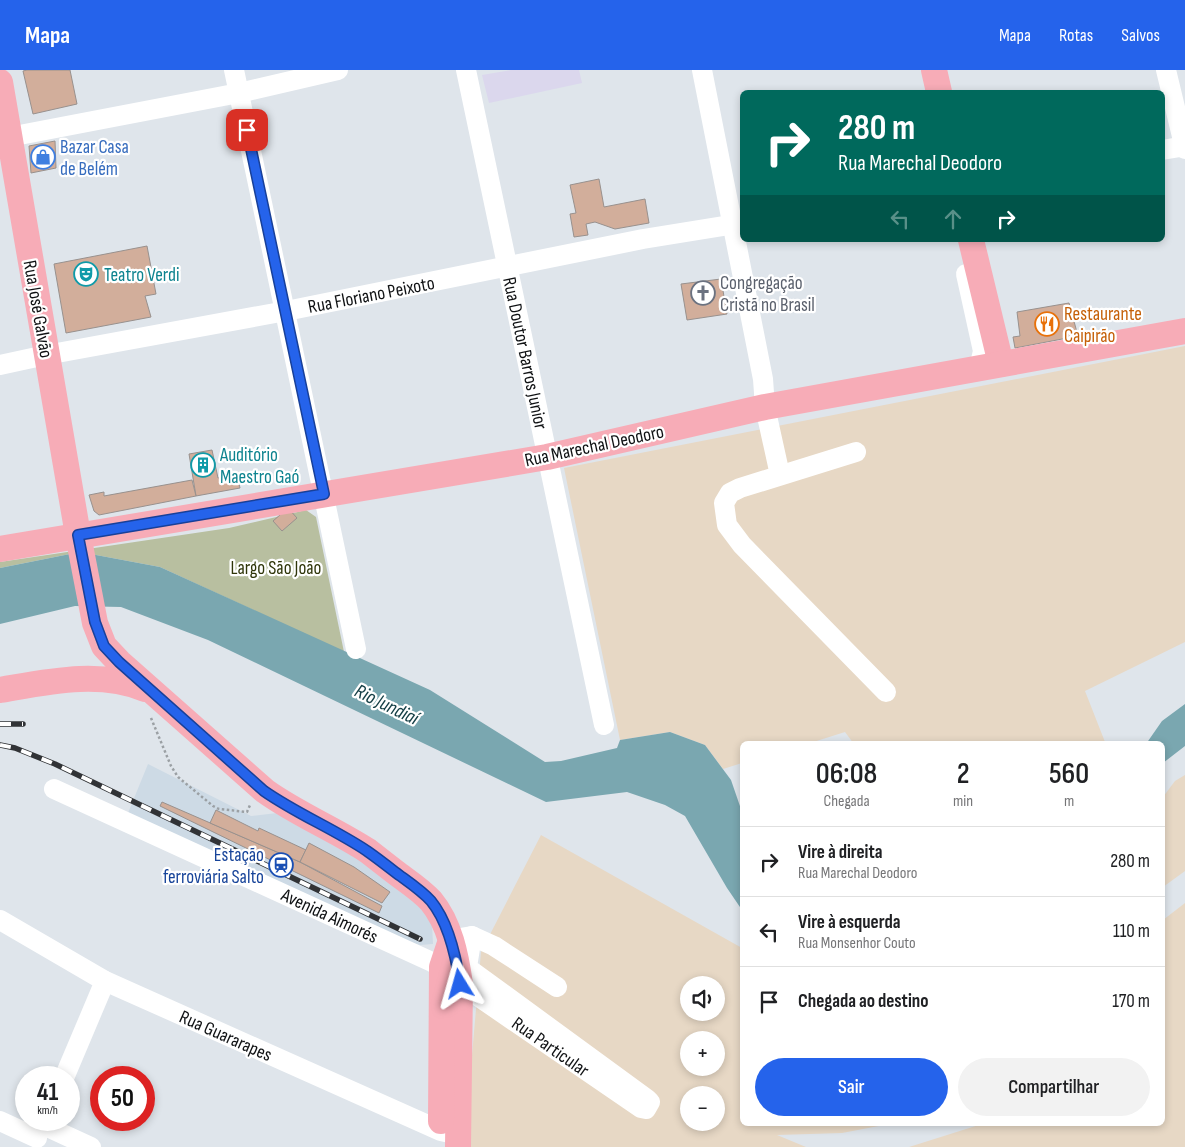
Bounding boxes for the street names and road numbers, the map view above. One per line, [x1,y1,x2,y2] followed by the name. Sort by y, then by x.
[18,259,57,360] street label: Rua José Galvão
[306,272,437,319] street label: Rua Floriano Peixoto
[497,275,552,432] street label: Rua Doutor Barros Junior
[523,420,666,472] street label: Rua Marechal Deodoro
[276,884,382,949] street label: Avenida Aimorés
[175,1006,275,1067] street label: Rua Guararapes
[507,1012,594,1082] street label: Rua Particular

